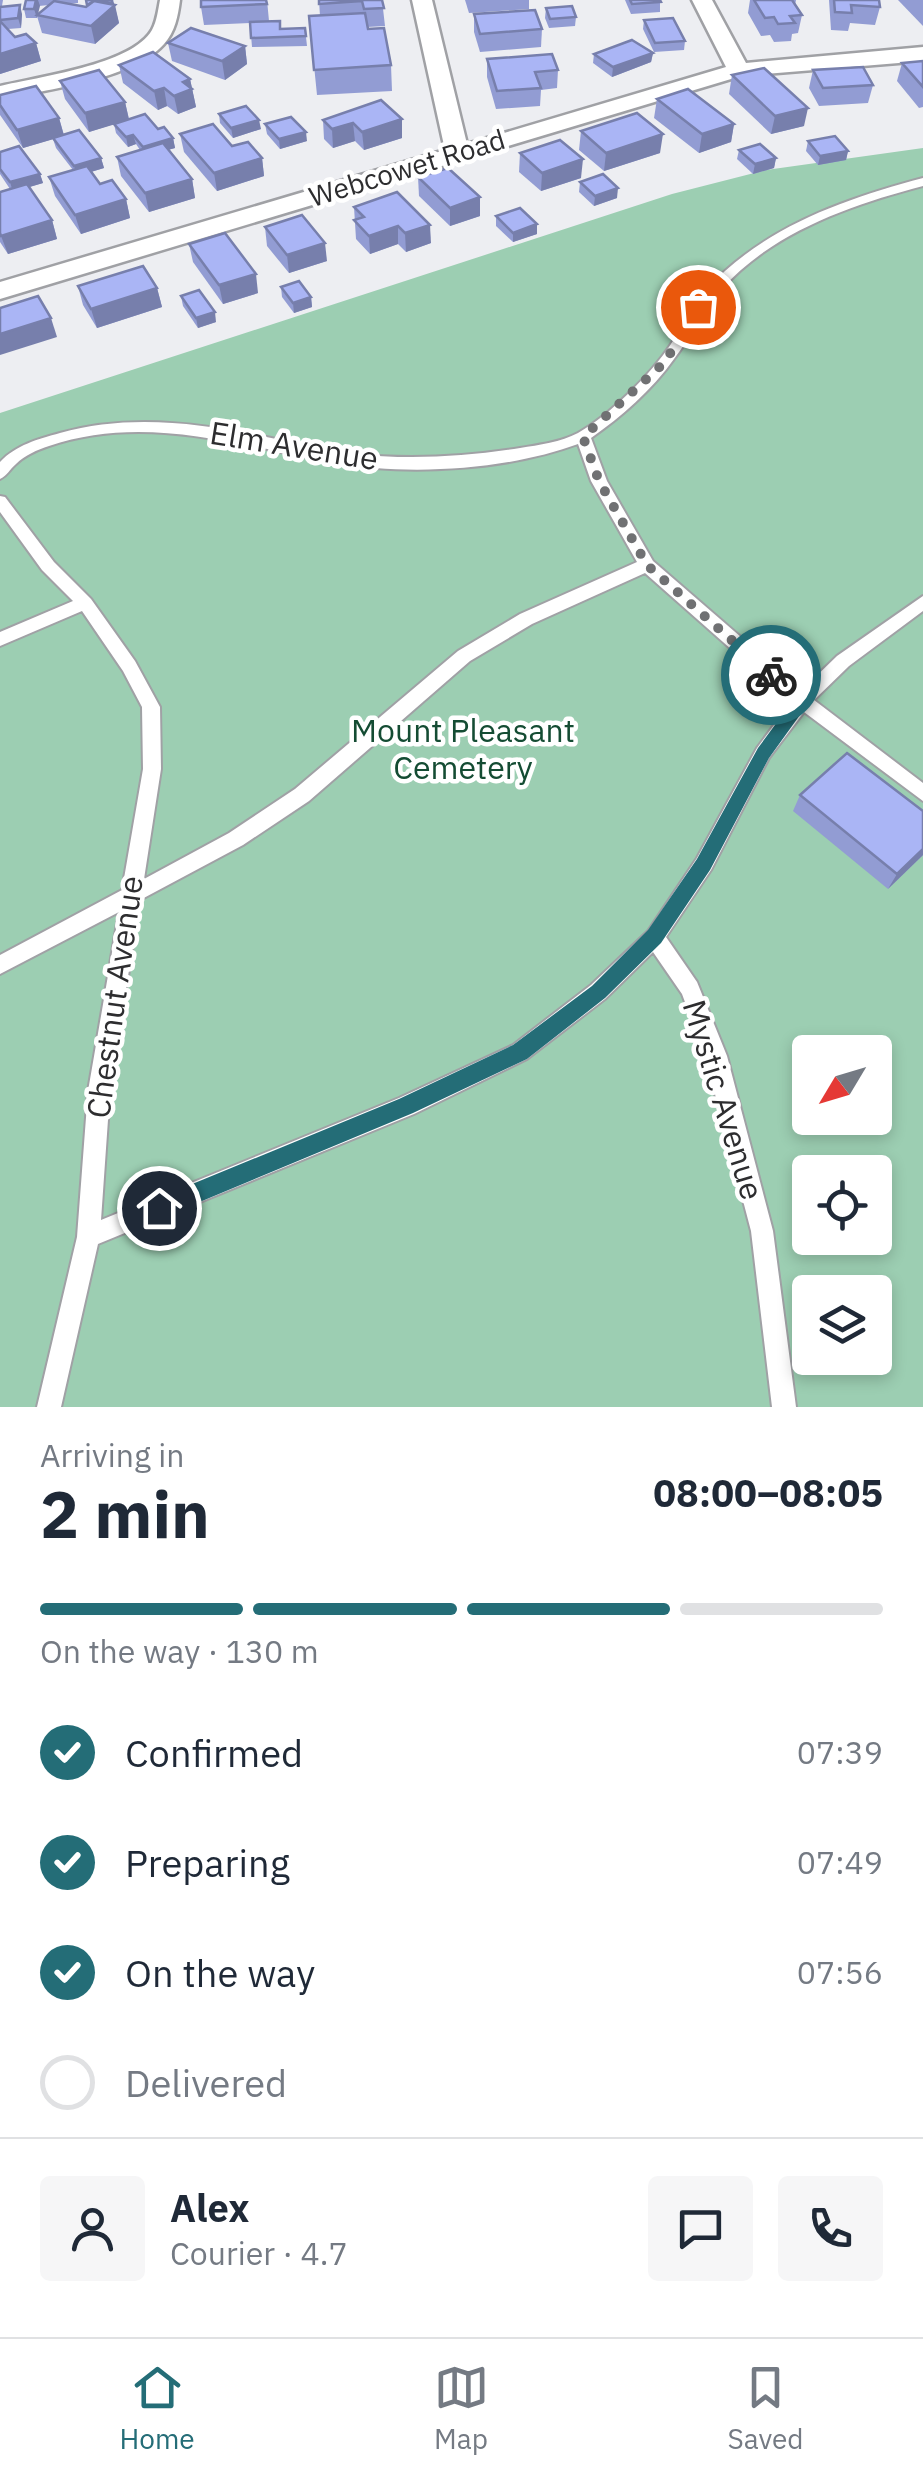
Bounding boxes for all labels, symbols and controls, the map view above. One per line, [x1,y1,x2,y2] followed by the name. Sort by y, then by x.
[304,120,509,215] street label: Webcowet Road
[656,265,741,350] pin
[671,280,726,335] icon: bag
[207,411,381,479] street label: Elm Avenue
[721,625,821,725] courier
[744,648,799,703] icon: bike
[351,709,575,788] park label: Mount Pleasant Cemetery
[76,873,152,1121] street label: Chestnut Avenue
[674,995,774,1205] street label: Mystic Avenue
[792,1035,892,1135] north arrow
[792,1035,892,1375] map controls
[792,1155,892,1255] button: locate
[117,1166,202,1251] pin
[132,1181,187,1236] icon: home
[792,1275,892,1375] button: layers
[40,1434,185,1476] text: Arriving in
[653,1468,883,1517] text: 08:00–08:05
[40,1471,210,1556] text: 2 min
[40,1630,319,1672] text: On the way · 130 m
[40,1725,95,1780] icon: check
[125,1728,303,1777] text: Confirmed
[797,1731,883,1773] text: 07:39
[40,1835,95,1890] icon: check
[125,1838,290,1887] text: Preparing
[797,1841,883,1883] text: 07:49
[40,1945,95,2000] icon: check
[125,1948,315,1997] text: On the way
[797,1951,883,1993] text: 07:56
[125,2058,287,2107] text: Delivered
[40,2176,145,2281] button: person
[648,2176,753,2281] button: chat
[778,2176,883,2281] button: phone
[170,2183,250,2232] text: Alex
[170,2232,348,2274] text: Courier · 4.7
[119,2360,195,2457] tab: Home
[434,2360,489,2457] tab: Map
[727,2360,804,2457] tab: Saved

